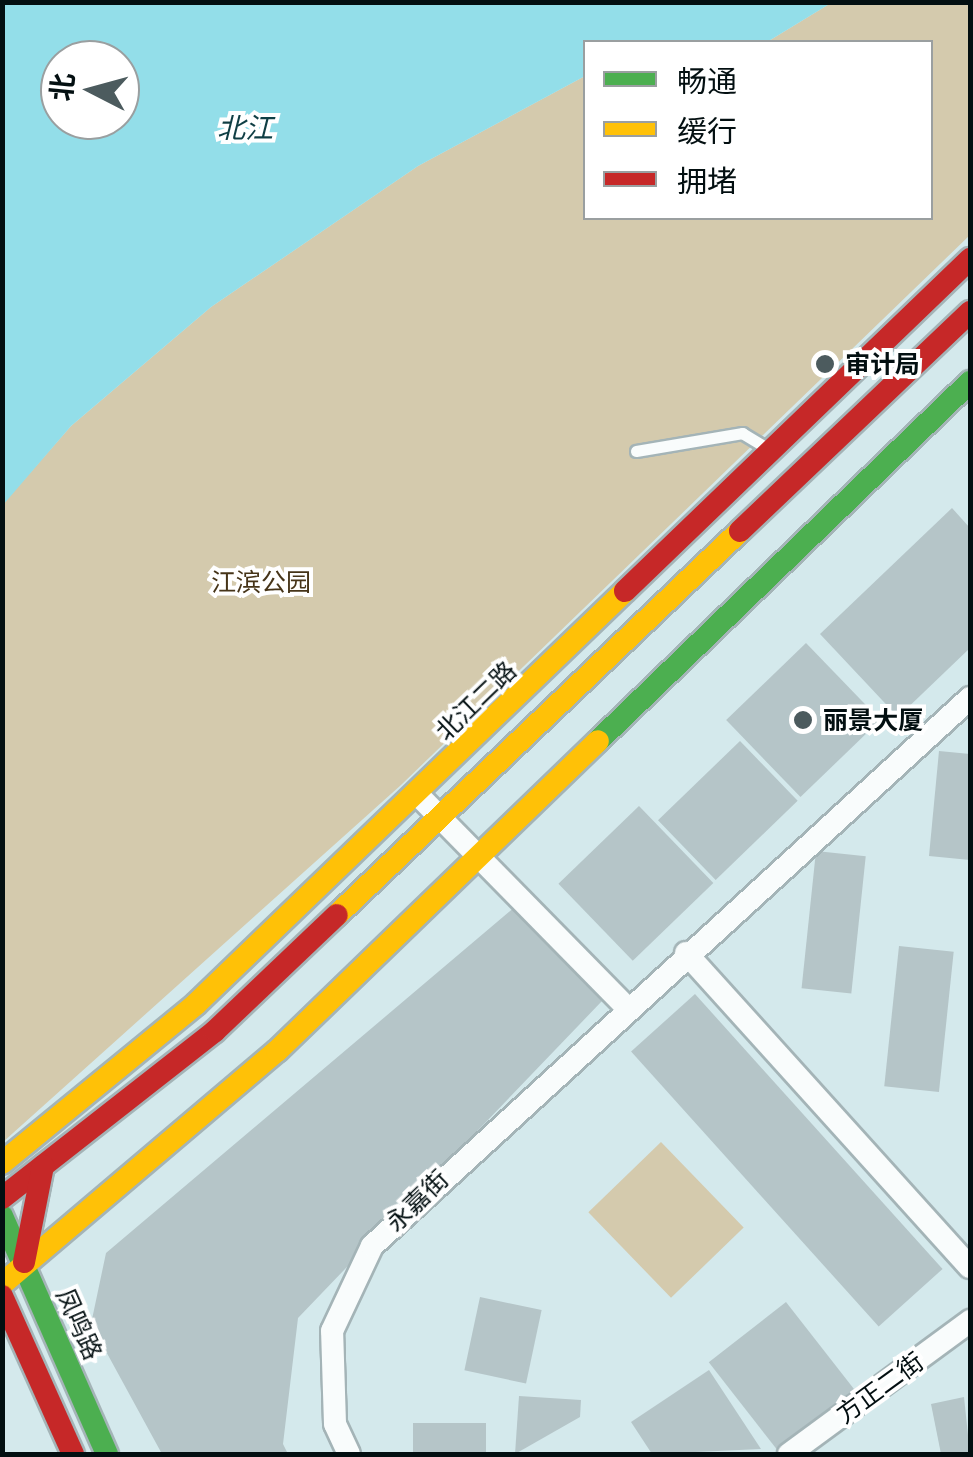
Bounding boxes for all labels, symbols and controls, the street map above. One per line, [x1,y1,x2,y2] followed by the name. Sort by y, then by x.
[40,40,140,140] north arrow
[583,40,933,220] legend
[677,63,737,99] text: 畅通
[44,71,80,103] text: 北
[217,111,273,145] water label: 北江
[677,113,737,149] text: 缓行
[677,163,737,199] text: 拥堵
[845,349,920,379] place label: 审计局
[814,353,836,375] marker: 审计局
[211,567,311,597] park label: 江滨公园
[430,655,522,747] street label: 北江二路
[823,705,923,735] place label: 丽景大厦
[792,709,814,731] marker: 丽景大厦
[380,1164,454,1238] street label: 永嘉街
[50,1284,108,1364] street label: 凤鸣路
[831,1346,929,1430] street label: 方正二街

